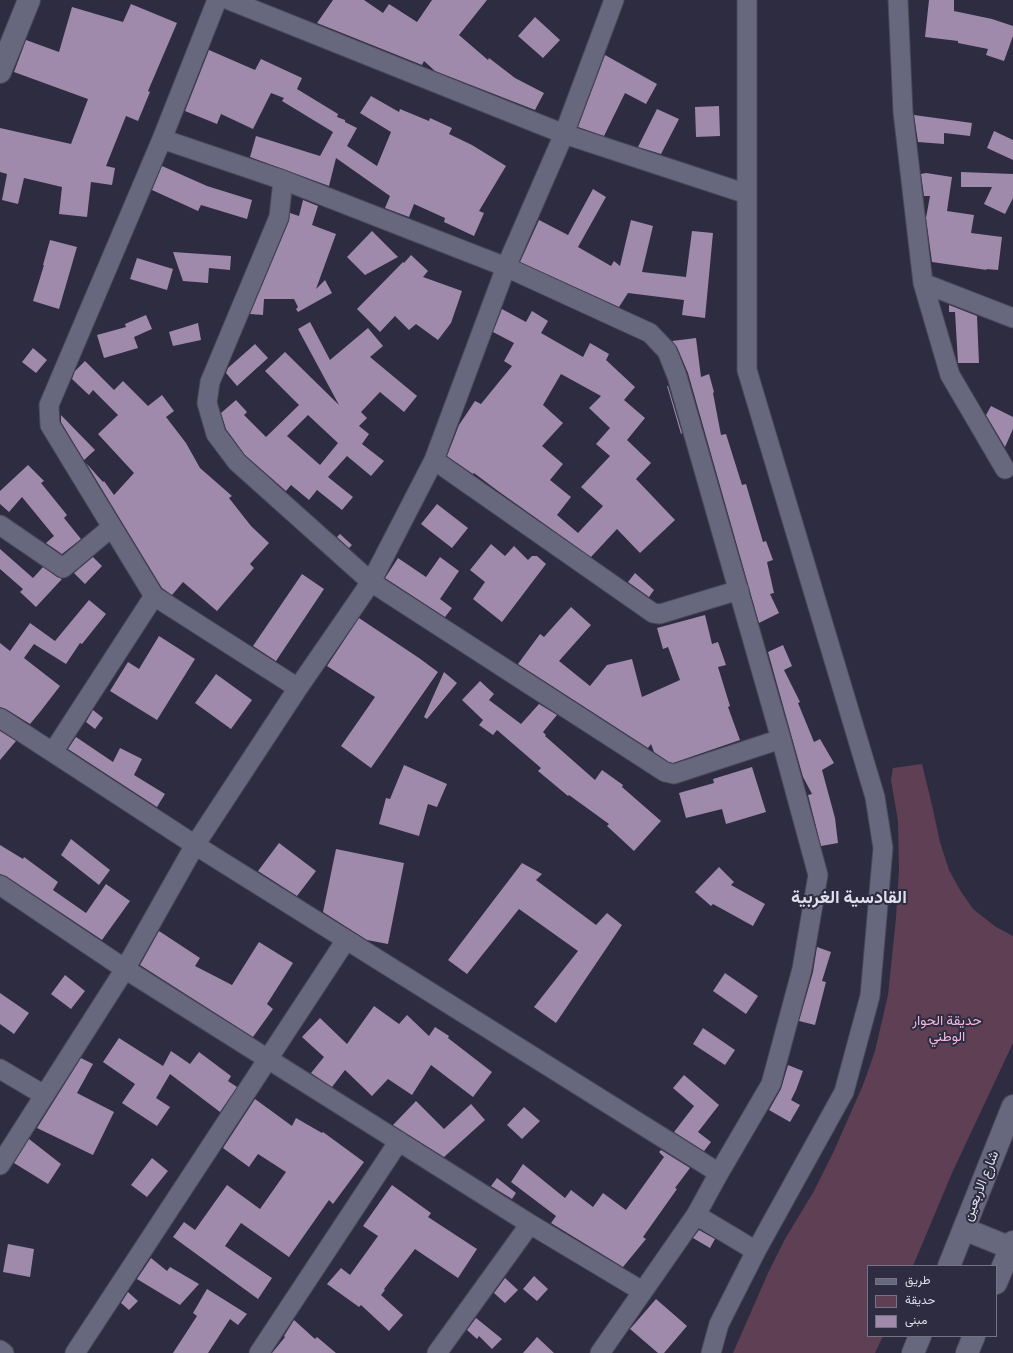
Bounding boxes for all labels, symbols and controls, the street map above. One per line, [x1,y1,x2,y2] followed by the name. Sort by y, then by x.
[791,887,907,909] district label: القادسية الغربية
[912,1013,982,1046] park label: حديقة الحوار الوطني
[959,1148,1003,1224] street label: شارع الاربعين
[867,1265,997,1337] legend
[905,1272,930,1287] text: طريق
[905,1292,935,1307] text: حديقة
[905,1312,927,1327] text: مبنى

